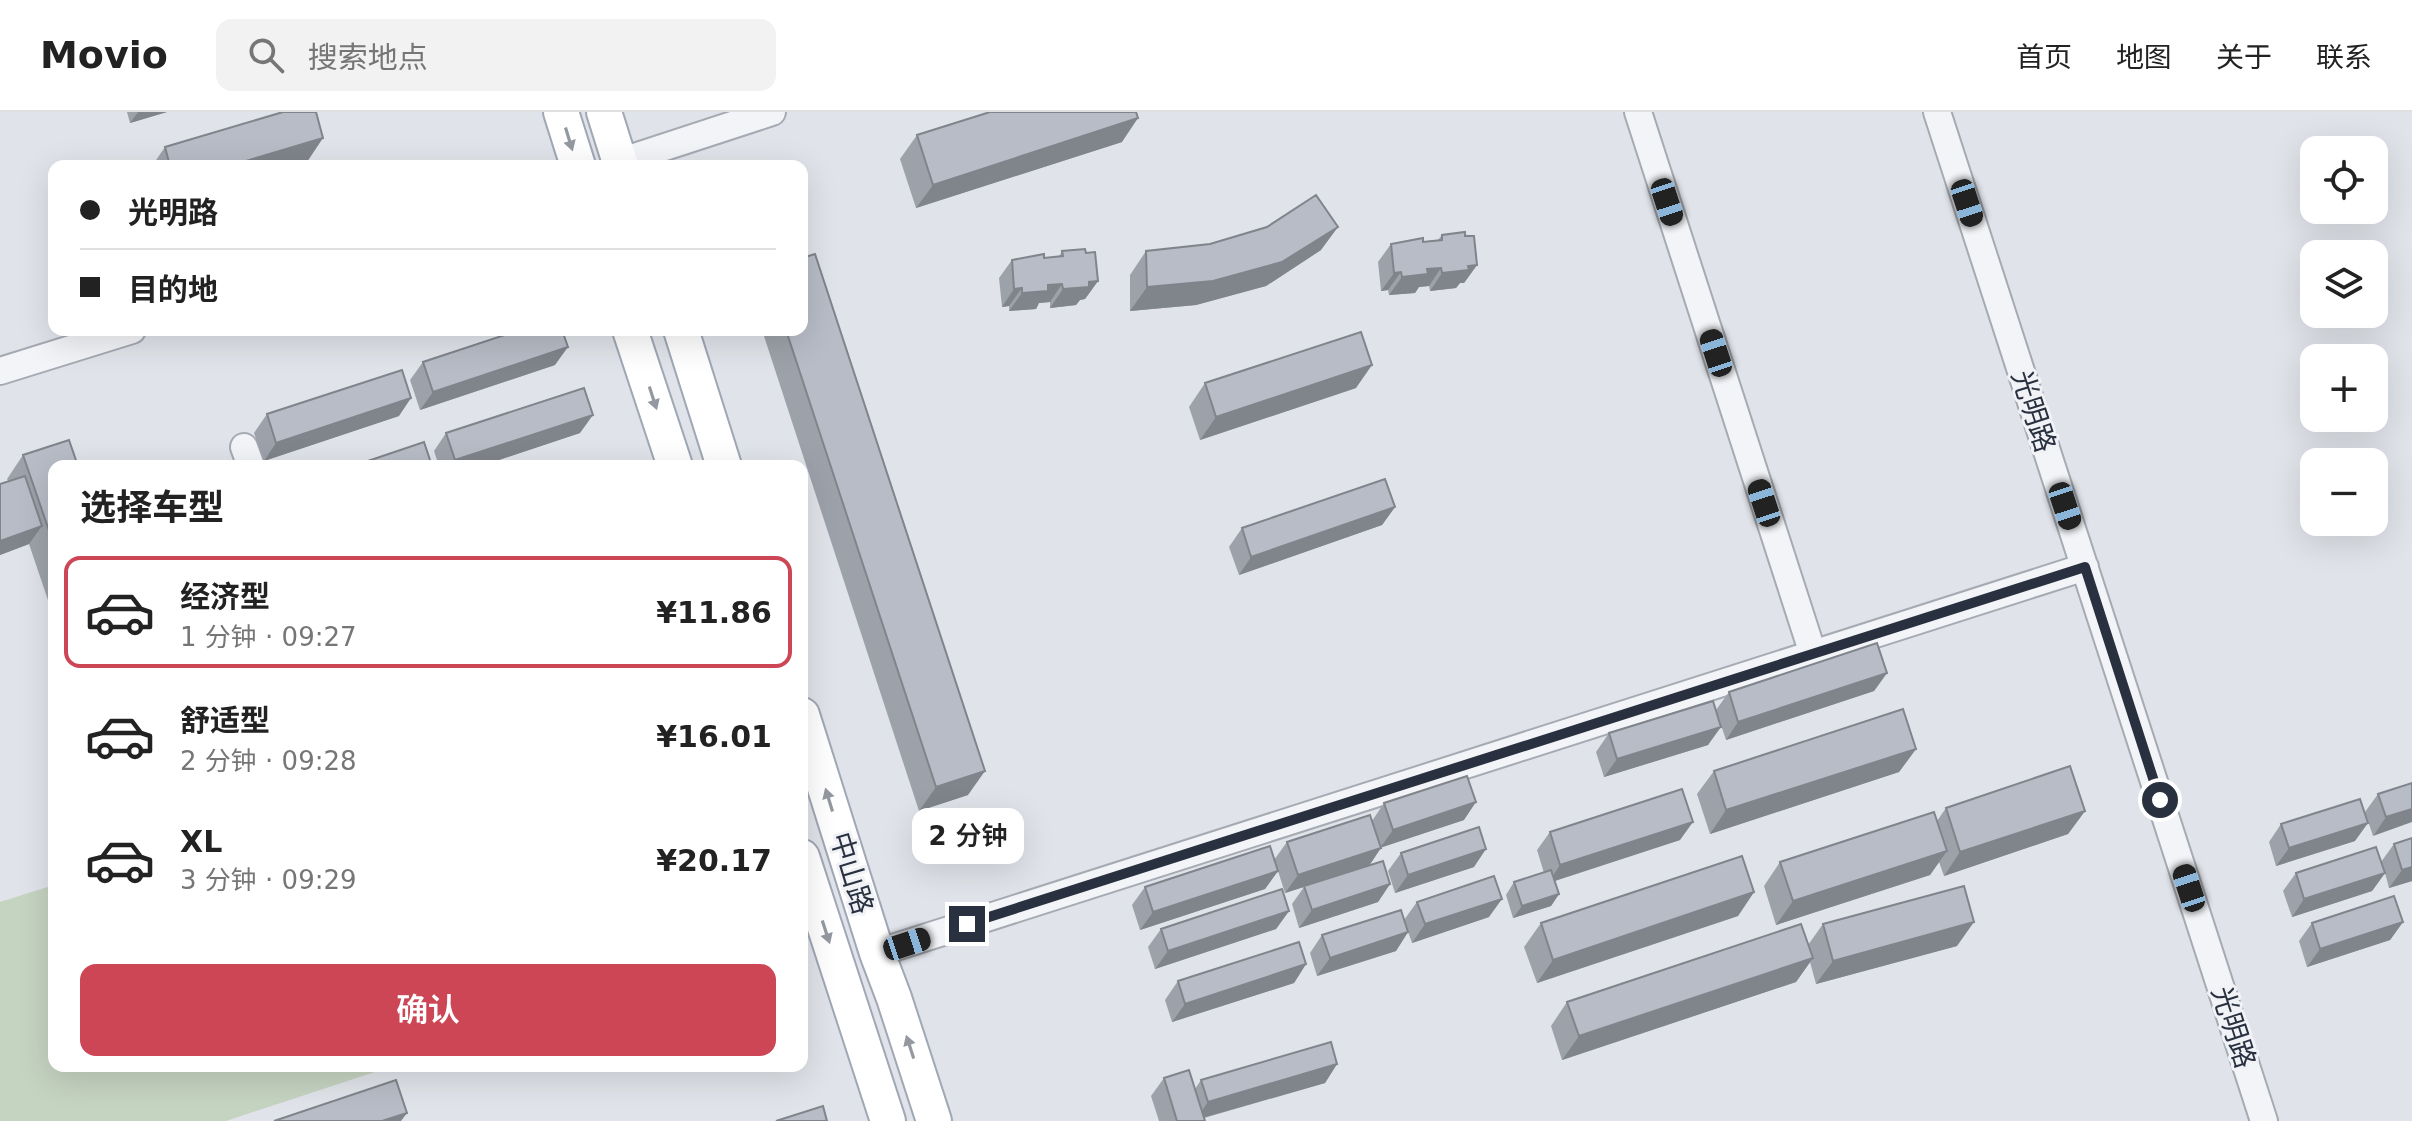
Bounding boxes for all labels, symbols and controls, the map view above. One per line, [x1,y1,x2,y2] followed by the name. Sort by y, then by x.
[216,19,776,91] search box
[40,33,168,77] text: Movio
[244,33,288,77] icon: search
[308,40,428,75] text: 搜索地点
[2016,41,2072,74] text: 首页
[2116,41,2172,74] text: 地图
[2216,41,2272,74] text: 关于
[2316,41,2372,74] text: 联系
[563,127,576,151] one-way arrow
[2300,136,2388,536] map controls
[2300,136,2388,224] button: locate
[1648,175,1686,229] car
[1948,176,1986,230] car
[128,195,218,230] text: 光明路
[2300,240,2388,328] button: layers
[128,272,218,307] text: 目的地
[1697,326,1735,380] car
[2300,344,2388,432] button: +
[2005,366,2062,456] street label: 光明路
[647,386,659,410] one-way arrow
[2300,448,2388,536] button: −
[1745,476,1783,530] car
[2046,479,2084,533] car
[80,487,224,528] text: 选择车型
[84,576,156,648] icon: car
[180,579,270,614] text: 经济型
[656,595,772,630] text: ¥11.86
[180,622,357,652] text: 1 分钟 · 09:27
[84,700,156,772] icon: car
[180,703,270,738] text: 舒适型
[656,719,772,754] text: ¥16.01
[180,746,357,776] text: 2 分钟 · 09:28
[2142,782,2178,818] route start
[822,788,834,812] one-way arrow
[911,808,1023,864] callout: 2 分钟
[928,821,1008,851] text: 2 分钟
[84,824,156,896] icon: car
[180,824,222,859] text: XL
[823,828,880,918] street label: 中山路
[656,843,772,878] text: ¥20.17
[2170,861,2208,915] car
[180,865,357,895] text: 3 分钟 · 09:29
[949,906,985,942] route end
[820,920,833,944] one-way arrow
[880,925,934,963] car
[80,964,776,1056] button: 确认
[2205,982,2262,1072] street label: 光明路
[904,1035,916,1059] one-way arrow

